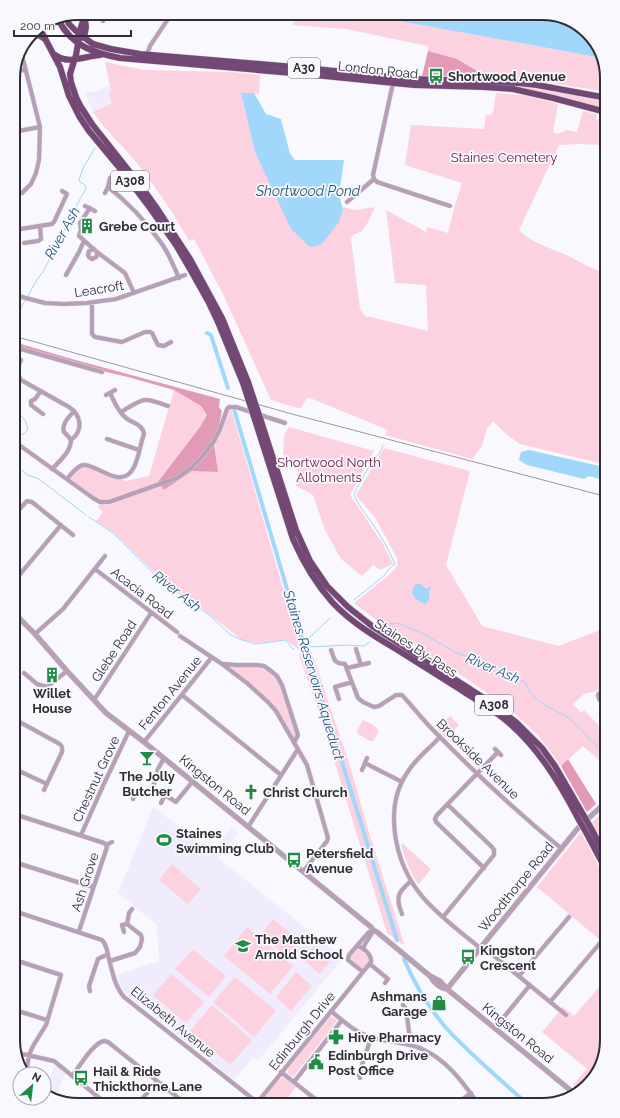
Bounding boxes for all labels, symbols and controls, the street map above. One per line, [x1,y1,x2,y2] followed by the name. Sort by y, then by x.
[14,12,131,38] scale bar
[20,19,55,33] text: 200 m
[288,58,320,78] road number: A30
[337,58,419,82] street label: London Road
[427,67,445,85] bus stop icon: Shortwood Avenue
[448,69,566,84] place label: Shortwood Avenue
[451,150,557,165] park label: Staines Cemetery
[111,171,149,191] road number: A308
[255,183,361,199] water label: Shortwood Pond
[41,204,83,262] water label: River Ash
[78,217,96,235] building icon: Grebe Court
[99,219,175,234] place label: Grebe Court
[73,278,125,300] street label: Leacroft
[277,455,381,485] park label: Shortwood North Allotments
[108,564,176,622] street label: Acacia Road
[150,567,205,615] water label: River Ash
[280,587,348,763] water label: Staines Reservoirs Aqueduct
[372,616,460,680] street label: Staines By-Pass
[88,617,140,685] street label: Glebe Road
[464,650,523,687] water label: River Ash
[136,653,205,733] street label: Fenton Avenue
[43,666,61,684] building icon: Willet House
[32,686,72,716] place label: Willet House
[475,695,513,715] road number: A308
[434,716,523,802] street label: Brookside Avenue
[70,733,123,824] street label: Chestnut Grove
[138,749,156,767] bar icon: The Jolly Butcher
[176,752,254,818] street label: Kingston Road
[119,769,175,799] place label: The Jolly Butcher
[242,783,260,801] church icon: Christ Church
[263,785,348,800] place label: Christ Church
[176,826,274,856] place label: Staines Swimming Club
[155,831,173,849] sports icon: Staines Swimming Club
[475,839,557,935] street label: Woodthorpe Road
[306,846,373,876] place label: Petersfield Avenue
[68,850,102,913] street label: Ash Grove
[285,851,303,869] bus stop icon: Petersfield Avenue
[255,932,344,962] place label: The Matthew Arnold School
[234,937,252,955] school or university icon: The Matthew Arnold School
[480,943,536,973] place label: Kingston Crescent
[459,948,477,966] bus stop icon: Kingston Crescent
[128,984,218,1061] street label: Elizabeth Avenue
[266,989,338,1073] street label: Edinburgh Drive
[370,989,428,1019] place label: Ashmans Garage
[430,994,448,1012] shop icon: Ashmans Garage
[479,1000,557,1066] street label: Kingston Road
[327,1028,345,1046] pharmacy icon: Hive Pharmacy
[348,1030,441,1045] place label: Hive Pharmacy
[328,1048,428,1078] place label: Edinburgh Drive Post Office
[307,1053,325,1071] public building icon: Edinburgh Drive Post Office
[93,1064,202,1094] place label: Hail & Ride Thickthorne Lane
[12,1066,52,1106] north arrow
[72,1069,90,1087] bus stop icon: Hail & Ride Thickthorne Lane
[30,1070,43,1085] text: N

